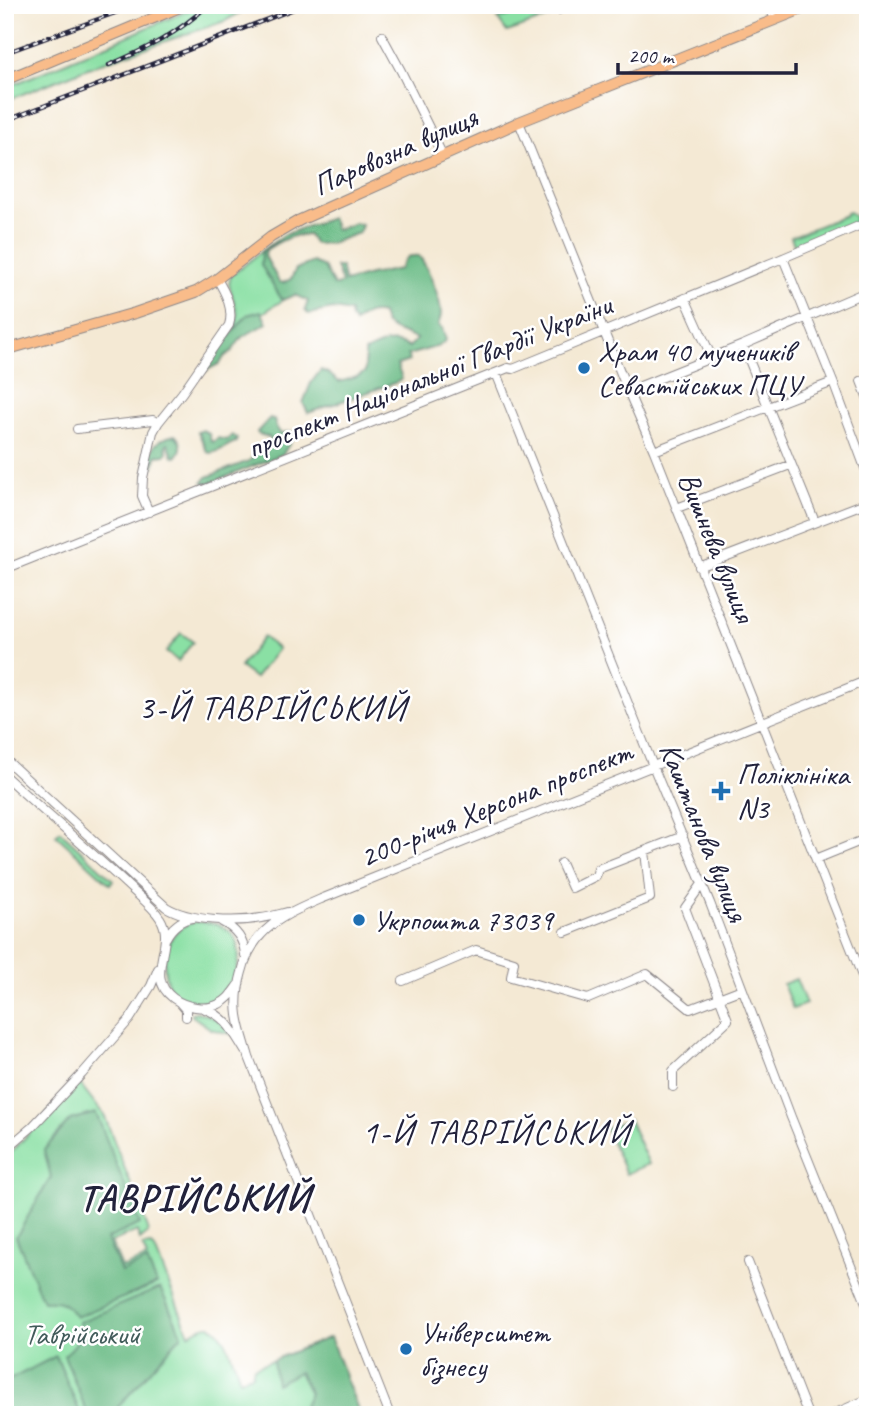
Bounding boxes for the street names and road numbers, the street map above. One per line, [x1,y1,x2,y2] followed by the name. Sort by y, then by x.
[307,97,484,204] street label: Паровозна вулиця
[241,285,619,467] street label: проспект Національної Гвардії України
[670,467,765,630] street label: Вишнева вулиця
[354,731,639,876] street label: 200-річчя Херсона проспект
[651,737,758,928] street label: Каштанова вулиця

